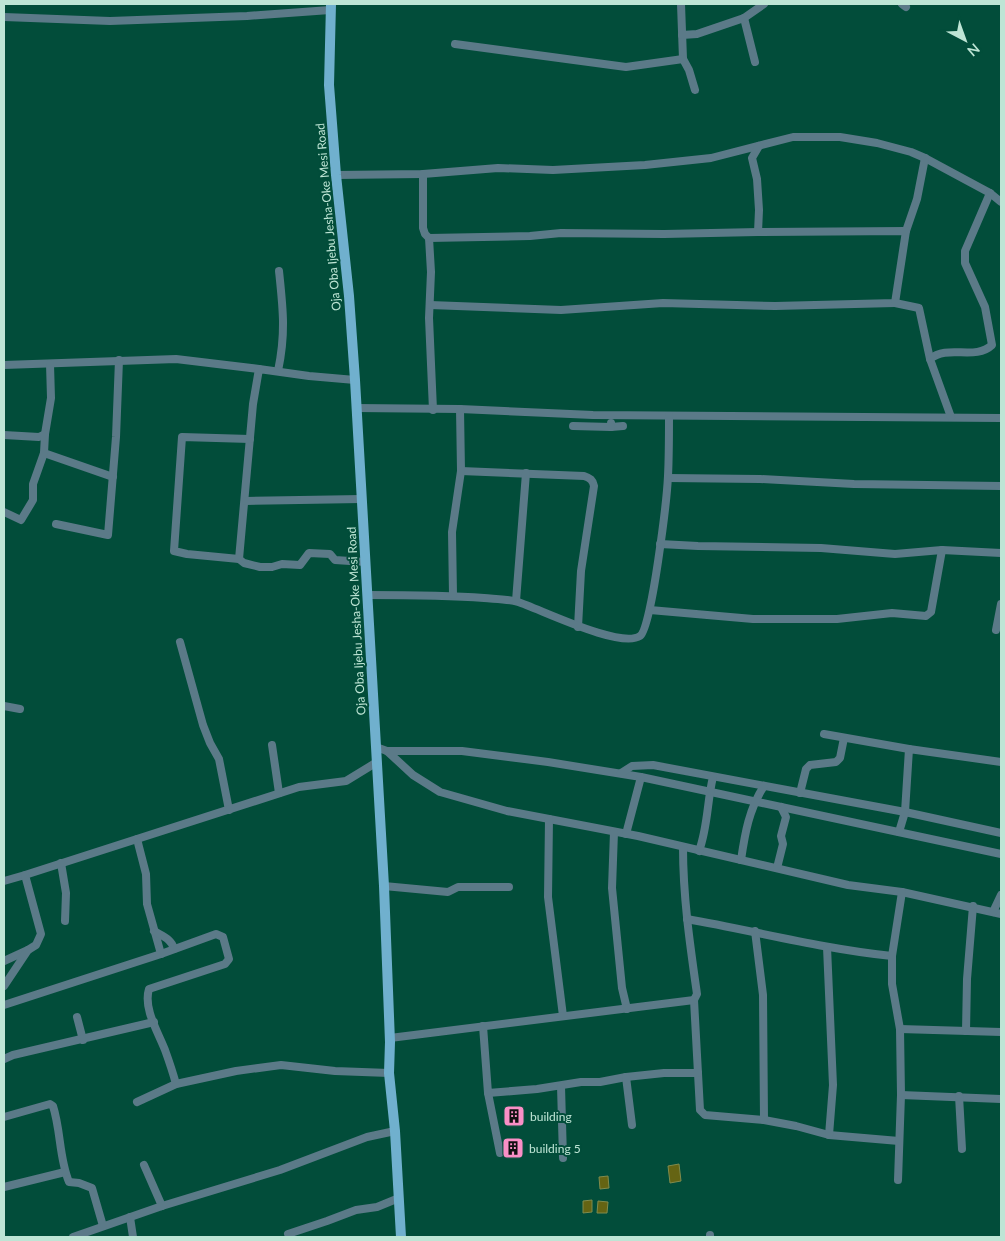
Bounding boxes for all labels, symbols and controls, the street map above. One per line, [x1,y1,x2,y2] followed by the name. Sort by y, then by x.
[940,15,990,65] north arrow
[964,40,984,60] text: N
[312,122,344,312] street label: Oja Oba Ijebu Jesha-Oke Mesi Road
[344,526,368,716] street label: Oja Oba Ijebu Jesha-Oke Mesi Road
[502,1104,526,1128] building icon: building
[530,1109,572,1124] place label: building
[501,1136,525,1160] building icon: building 5
[529,1141,581,1156] place label: building 5

